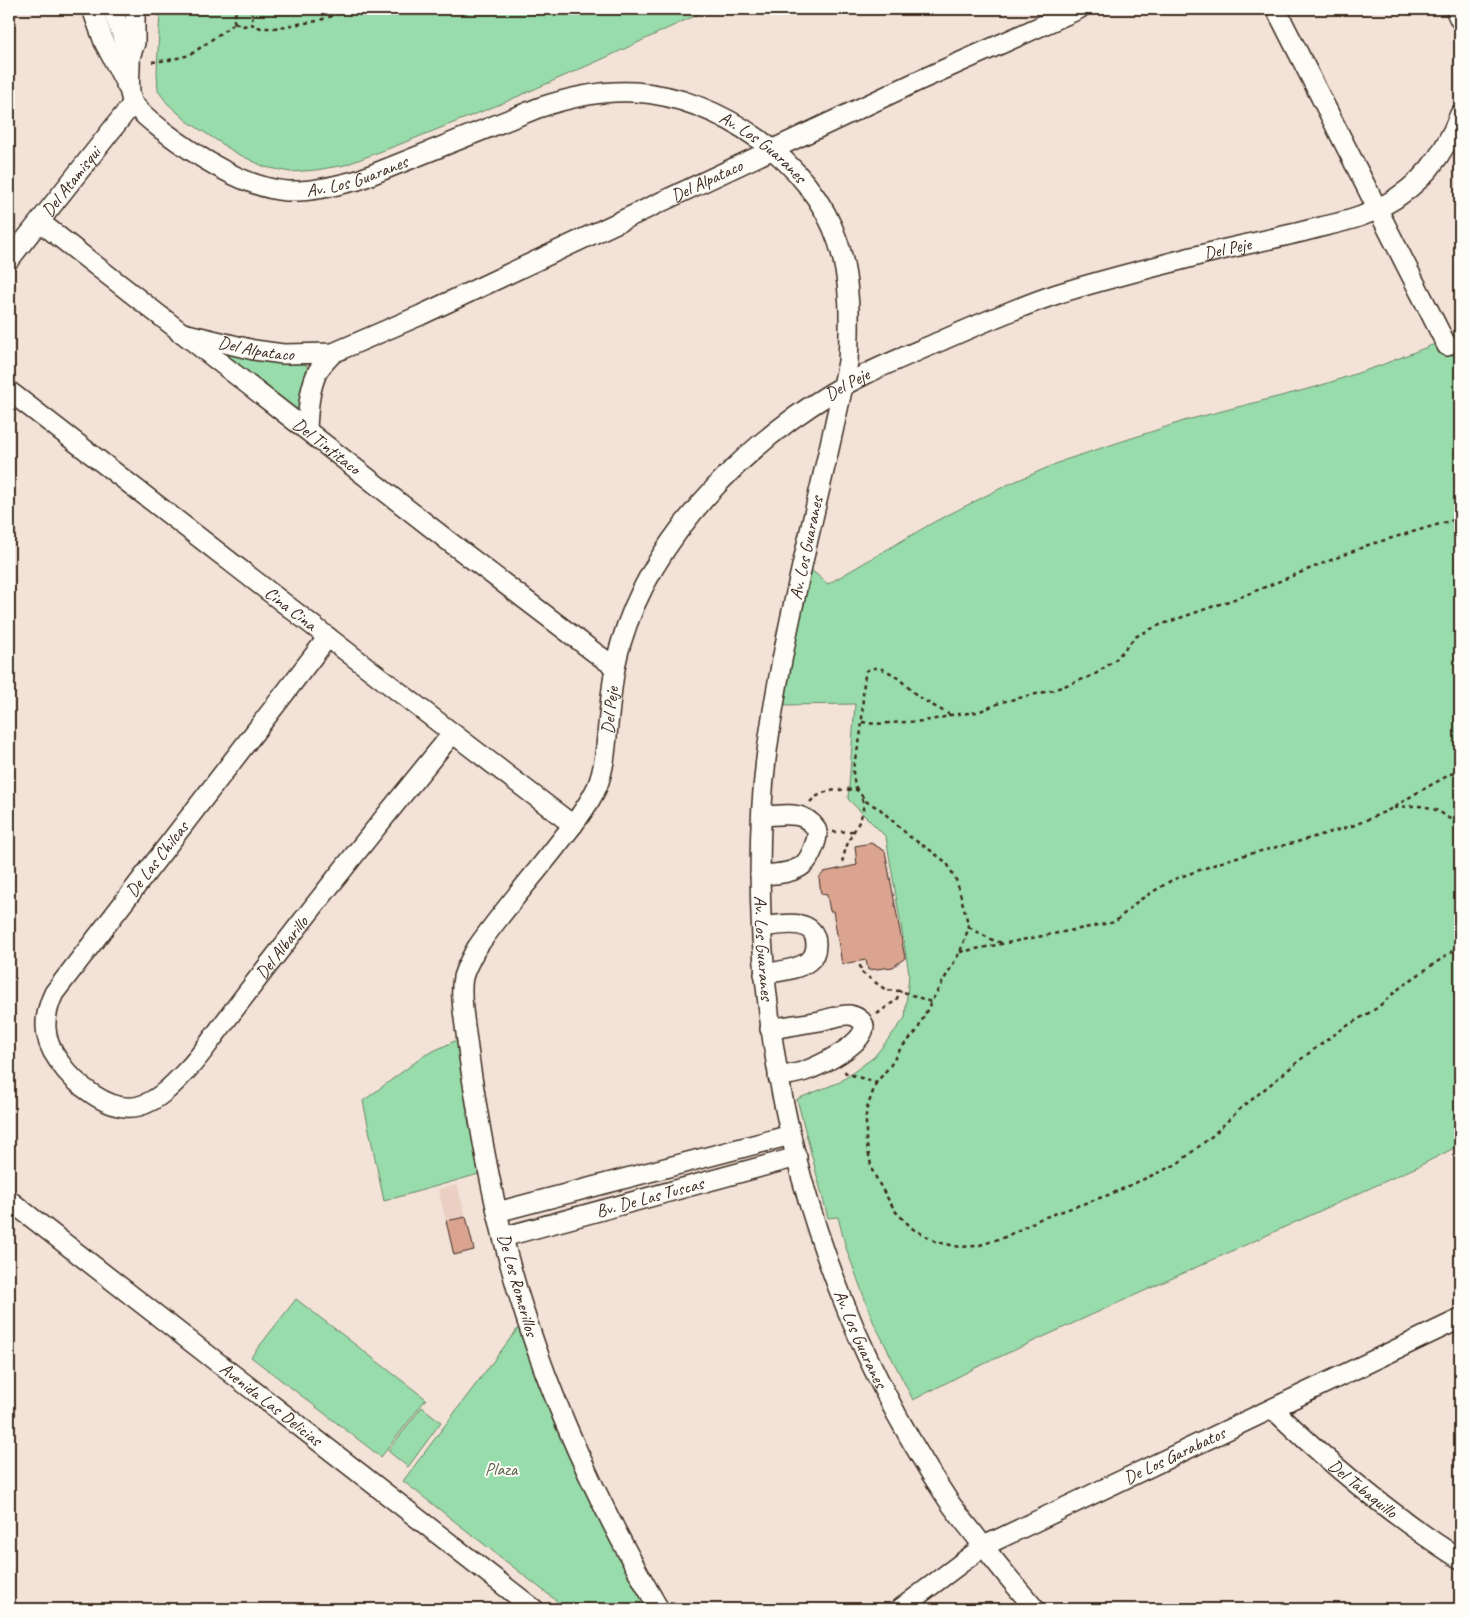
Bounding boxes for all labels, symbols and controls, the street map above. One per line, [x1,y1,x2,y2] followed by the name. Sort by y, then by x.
[716,106,812,189] street label: Av. Los Guaranes
[37,140,107,221] street label: Del Atamisqui
[305,150,412,201] street label: Av. Los Guaranes
[667,154,747,207] street label: Del Alpataco
[1202,232,1254,265] street label: Del Peje
[216,331,296,365] street label: Del Alpataco
[821,363,874,405] street label: Del Peje
[289,413,366,480] street label: Del Tintitaco
[784,493,828,602] street label: Av. Los Guaranes
[260,582,322,636] street label: Cina Cina
[596,684,623,735] street label: Del Peje
[121,815,194,901] street label: De Las Chilcas
[749,895,779,1003] street label: Av. Los Guaranes
[251,911,314,983] street label: Del Albarillo
[594,1172,708,1222] street label: Bv. De Las Tuscas
[493,1231,544,1341] street label: De Los Romerillos
[829,1287,893,1393] street label: Av. Los Guaranes
[216,1357,328,1452] street label: Avenida Las Delicias
[1120,1421,1230,1489] street label: De Los Garabatos
[1324,1454,1403,1524] street label: Del Tabaquillo
[485,1458,519,1480] park label: Plaza

